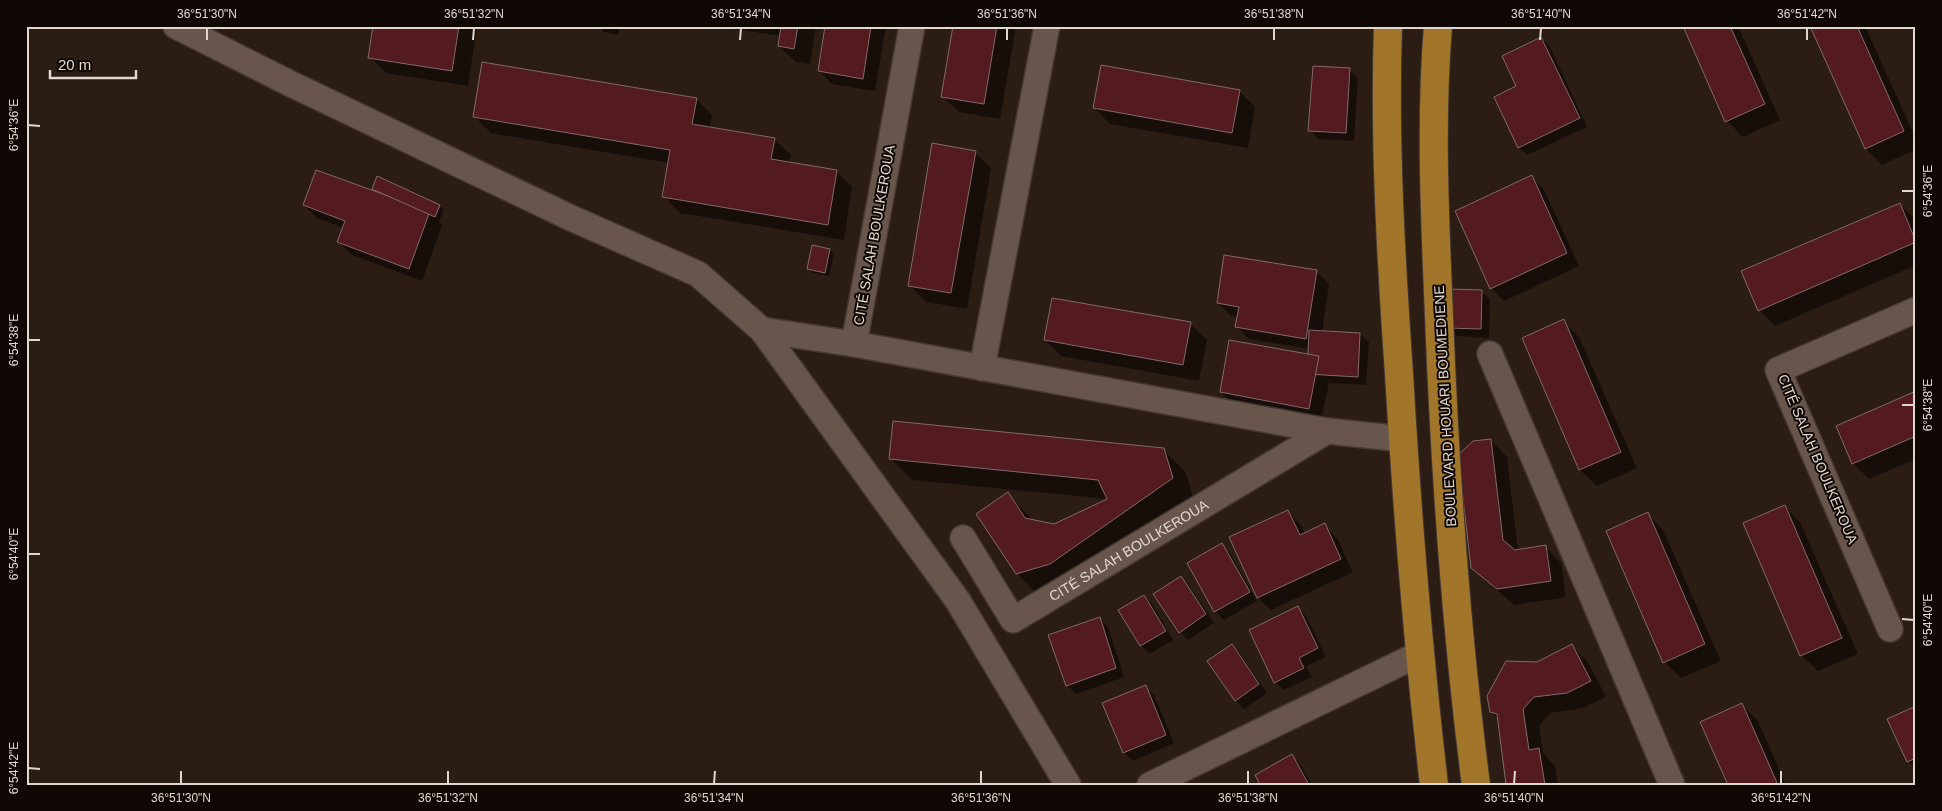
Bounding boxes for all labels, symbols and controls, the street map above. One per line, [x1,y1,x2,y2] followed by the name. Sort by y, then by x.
[177,7,237,21] text: 36°51'30"N
[444,7,504,21] text: 36°51'32"N
[711,7,771,21] text: 36°51'34"N
[977,7,1037,21] text: 36°51'36"N
[1244,7,1304,21] text: 36°51'38"N
[1511,7,1571,21] text: 36°51'40"N
[1777,7,1837,21] text: 36°51'42"N
[50,48,136,80] scale bar
[58,56,91,73] text: 20 m
[7,99,21,151] text: 6°54'36"E
[850,143,898,326] street label: CITÉ SALAH BOULKEROUA
[1921,165,1935,217] text: 6°54'36"E
[1431,285,1459,527] street label: BOULEVARD HOUARI BOUMEDIENE
[7,314,21,366] text: 6°54'38"E
[1775,372,1861,547] street label: CITÉ SALAH BOULKEROUA
[1921,379,1935,431] text: 6°54'38"E
[1046,496,1212,604] street label: CITÉ SALAH BOULKEROUA
[7,528,21,580] text: 6°54'40"E
[1921,594,1935,646] text: 6°54'40"E
[7,742,21,794] text: 6°54'42"E
[151,791,211,805] text: 36°51'30"N
[418,791,478,805] text: 36°51'32"N
[684,791,744,805] text: 36°51'34"N
[951,791,1011,805] text: 36°51'36"N
[1218,791,1278,805] text: 36°51'38"N
[1484,791,1544,805] text: 36°51'40"N
[1751,791,1811,805] text: 36°51'42"N

